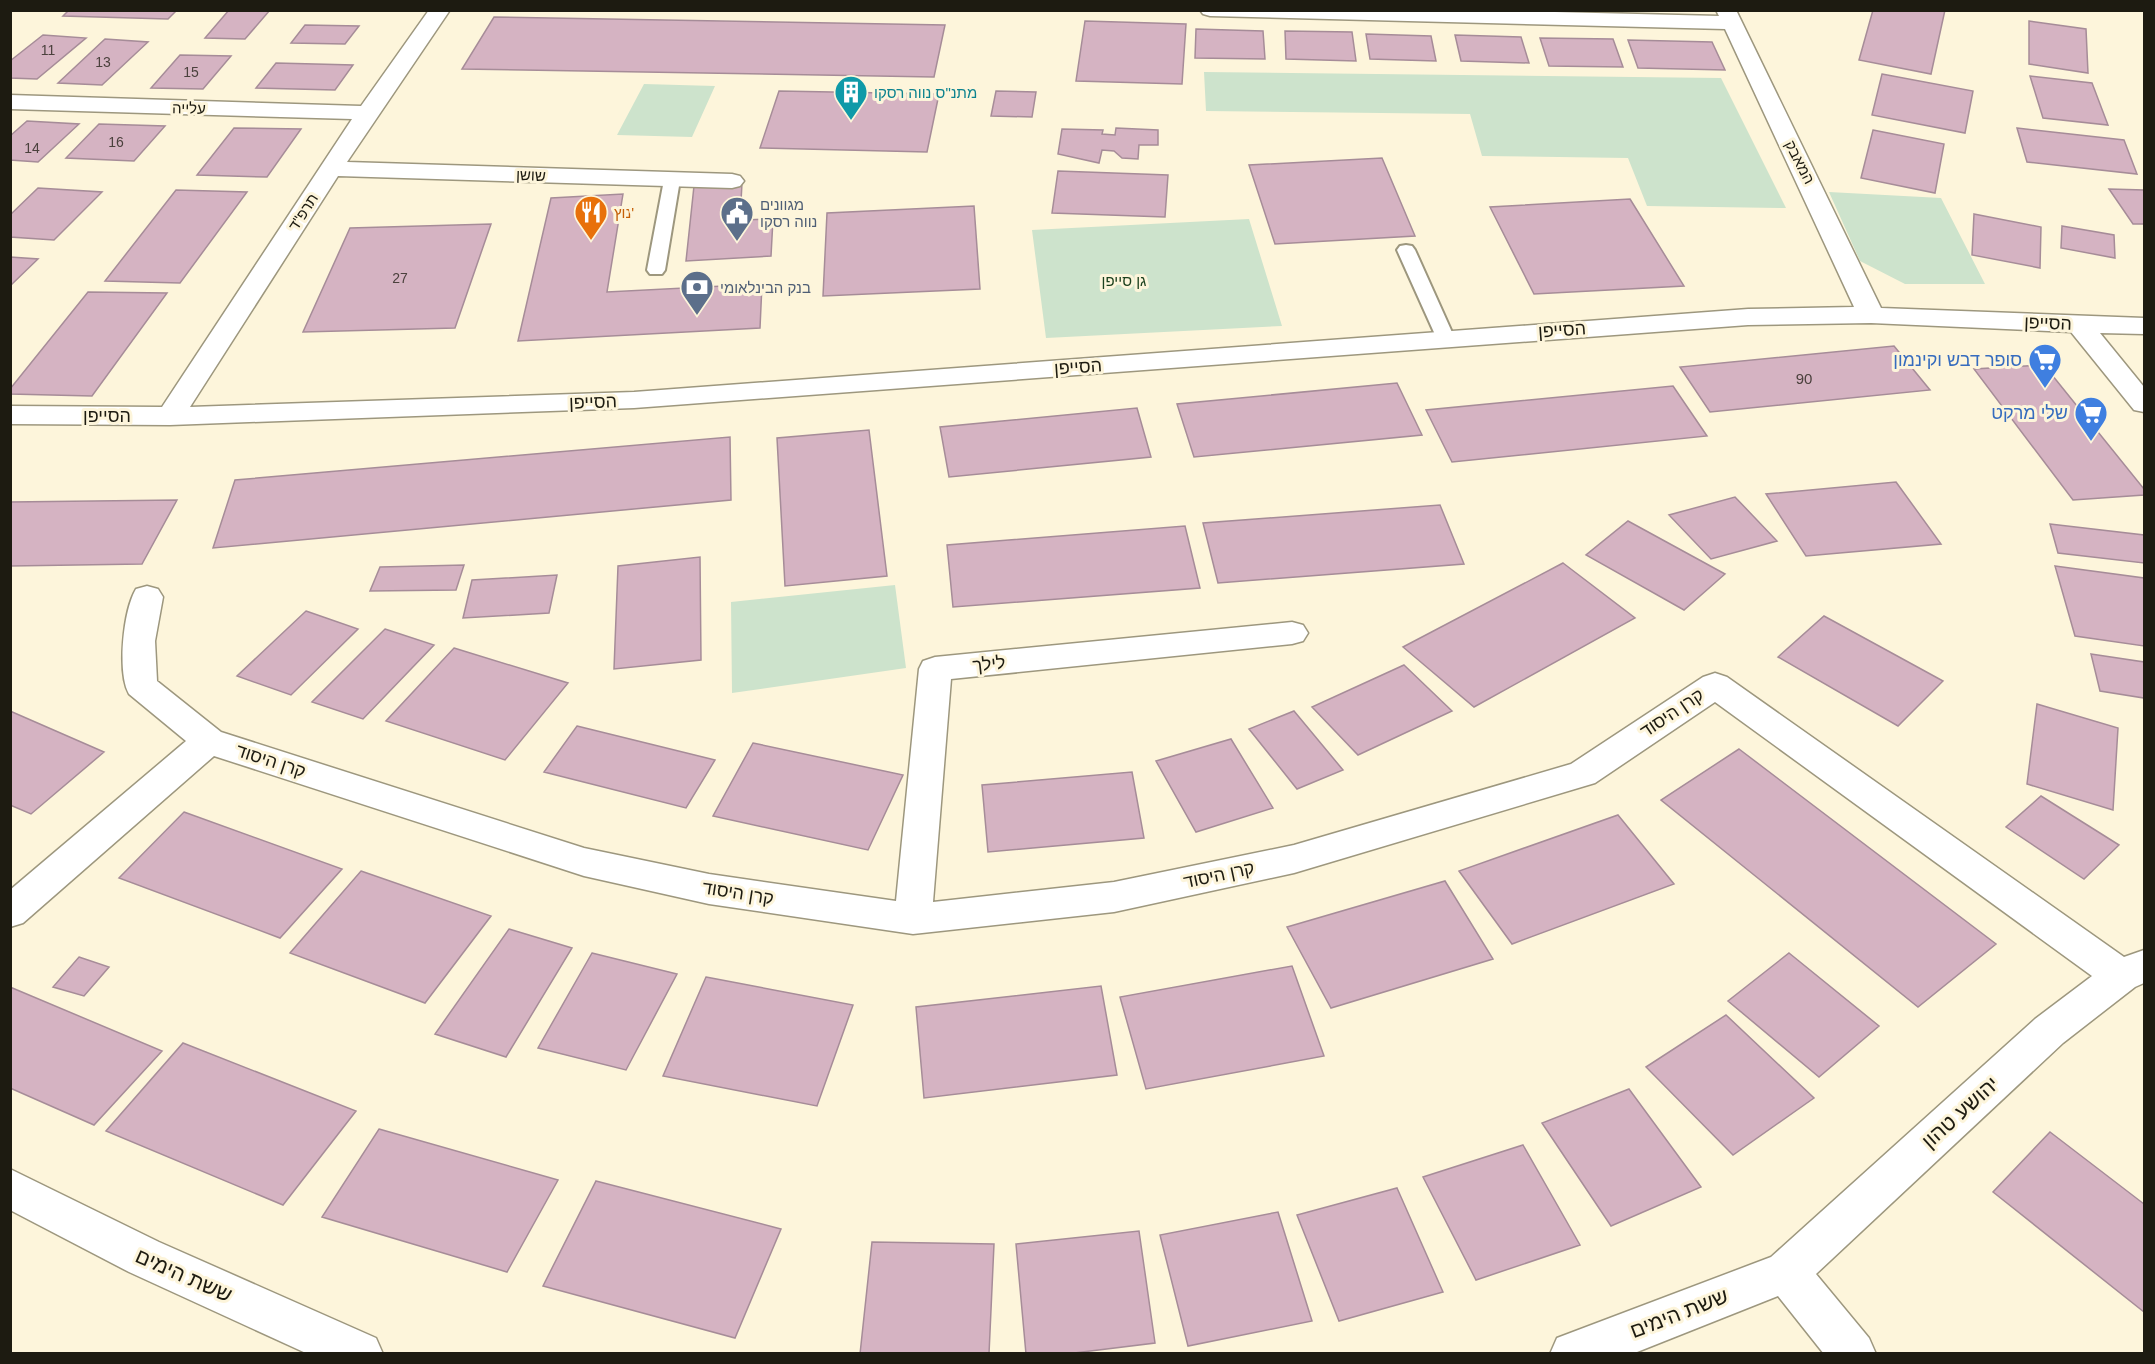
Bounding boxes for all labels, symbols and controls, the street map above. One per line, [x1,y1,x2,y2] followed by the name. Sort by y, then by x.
[41,42,55,58] house number: 11
[95,54,111,70] house number: 13
[183,64,199,80] house number: 15
[833,74,869,121] building icon: מתנ"ס נווה רסקו
[874,84,977,101] place label: מתנ"ס נווה רסקו
[172,99,206,117] street label: עלייה
[108,134,124,150] house number: 16
[1782,137,1818,187] street label: המאבק
[24,140,40,156] house number: 14
[516,166,546,184] street label: שושן
[285,190,321,234] street label: תרפ"ד
[573,194,609,241] restaurant icon: נוץ'
[719,195,755,242] public building icon: מגוונים נווה רסקו
[760,196,817,230] place label: מגוונים נווה רסקו
[614,204,634,221] place label: נוץ'
[679,269,715,316] bank icon: בנק הבינלאומי
[392,270,408,286] house number: 27
[1102,272,1146,289] park label: גן סייפן
[720,279,811,296] place label: בנק הבינלאומי
[2024,312,2072,334] street label: הסייפן
[1537,318,1587,342] street label: הסייפן
[2027,342,2063,389] supermarket icon: סופר דבש וקינמון
[1893,350,2022,370] place label: סופר דבש וקינמון
[1053,355,1103,379] street label: הסייפן
[1796,370,1812,387] house number: 90
[569,391,617,413] street label: הסייפן
[2073,395,2109,442] supermarket icon: שלי מרקט
[1991,403,2068,423] place label: שלי מרקט
[83,406,131,426] street label: הסייפן
[972,652,1006,676] street label: לילך
[1637,685,1707,741] street label: קרן היסוד
[234,740,308,782] street label: קרן היסוד
[1182,858,1256,892] street label: קרן היסוד
[701,877,775,909] street label: קרן היסוד
[1917,1072,2003,1152] street label: יהושע טהון
[132,1244,236,1306] street label: ששת הימים
[1627,1284,1731,1342] street label: ששת הימים

